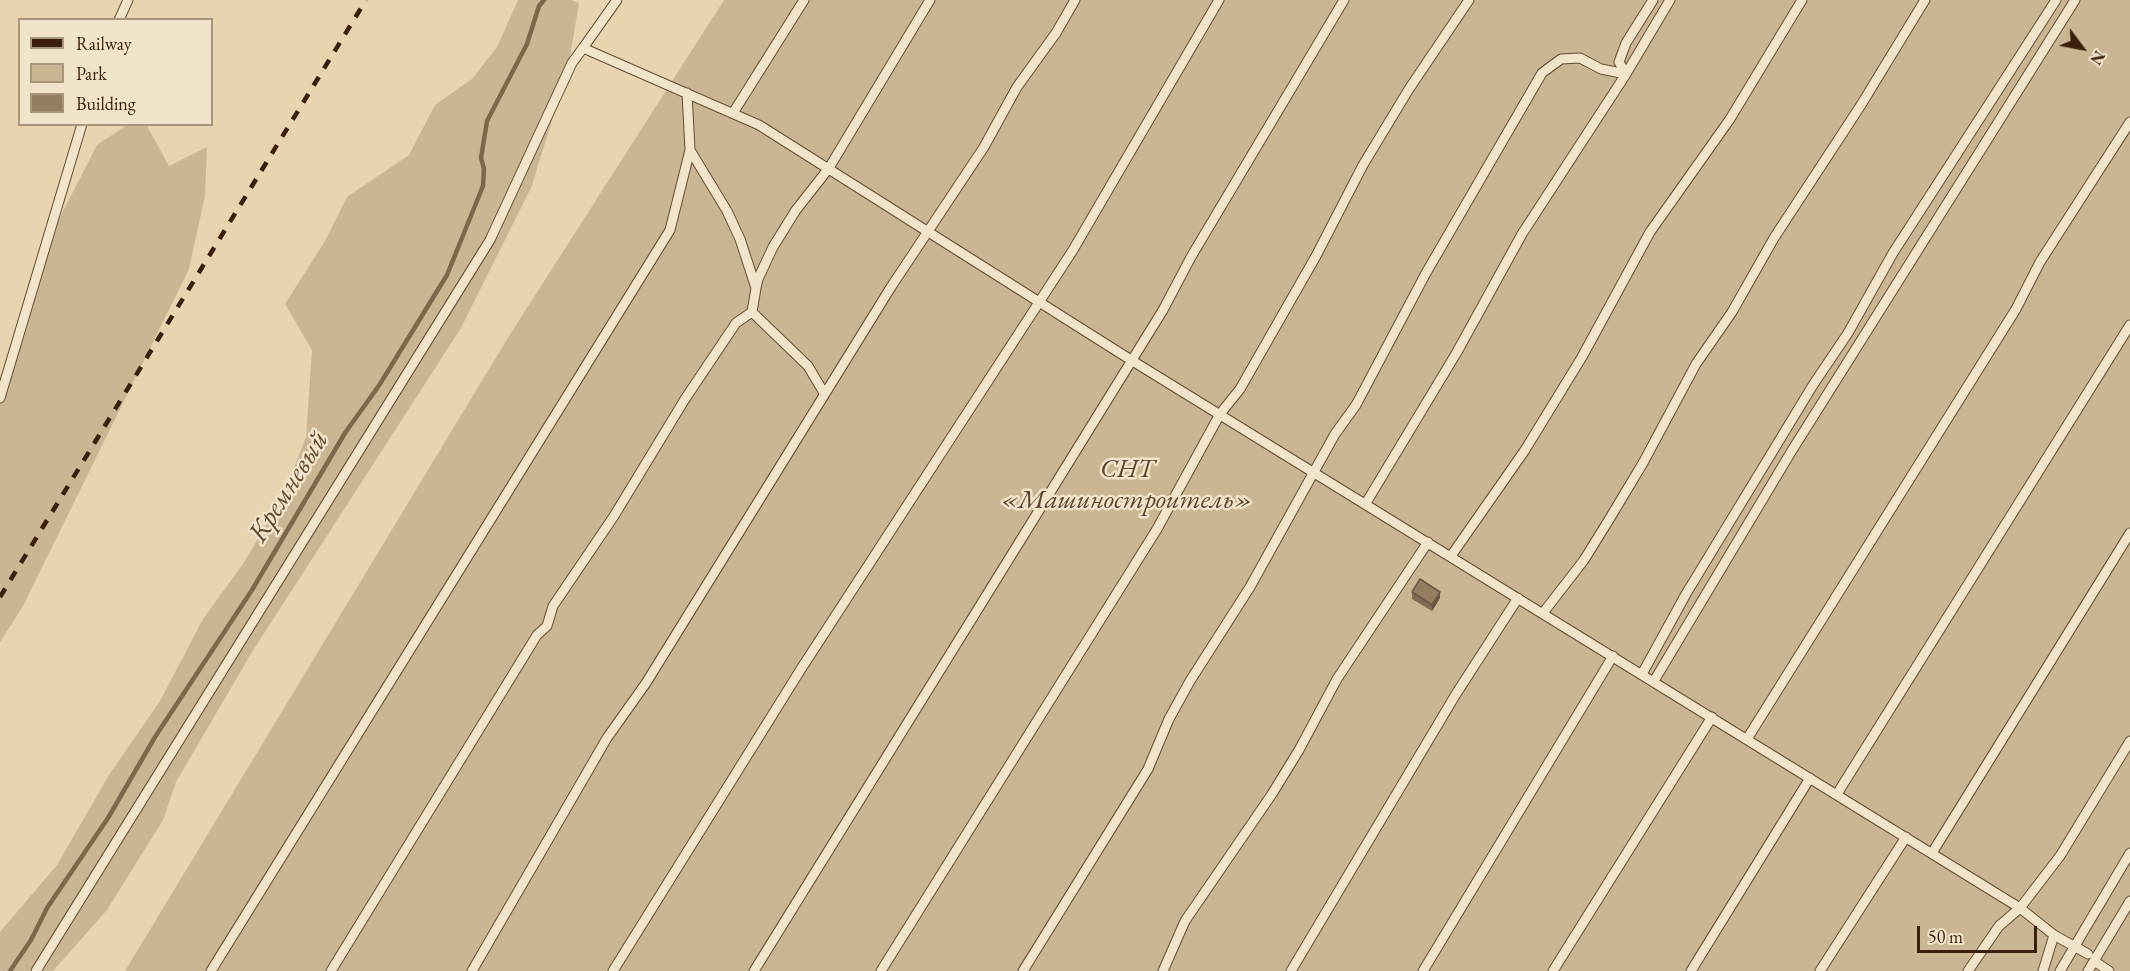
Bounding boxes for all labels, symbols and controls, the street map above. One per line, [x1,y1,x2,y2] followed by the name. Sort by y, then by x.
[18,18,213,126] legend
[2052,18,2112,78] north arrow
[76,32,132,55] text: Railway
[2085,47,2110,69] text: N
[76,62,107,85] text: Park
[76,92,136,115] text: Building
[242,425,336,549] water label: Кремневый
[1001,454,1253,517] park label: СНТ «Машиностроитель»
[1920,914,2040,952] scale bar
[1928,925,1963,948] text: 50 m

